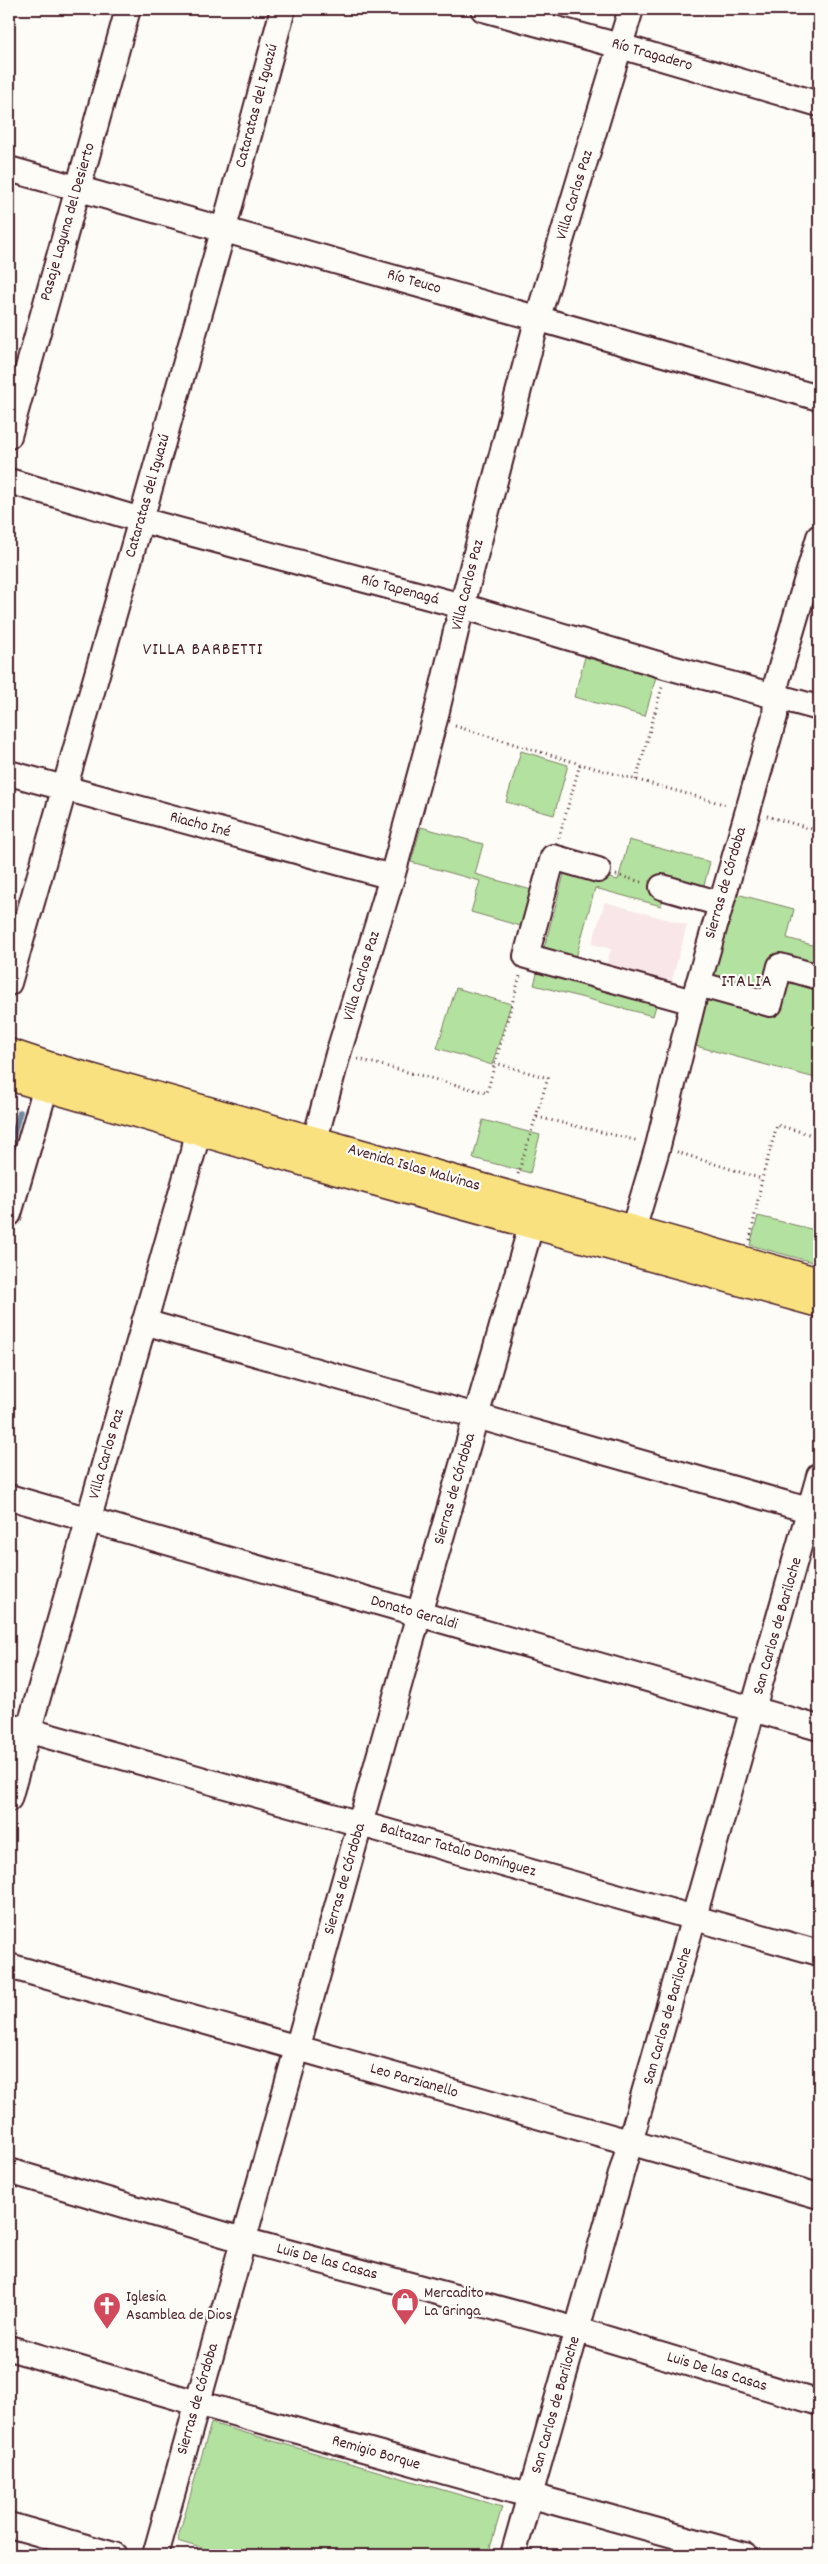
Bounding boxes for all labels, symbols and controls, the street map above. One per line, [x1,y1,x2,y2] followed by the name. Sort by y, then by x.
[609,32,695,78] street label: Río Tragadero
[229,41,285,171] street label: Cataratas del Iguazú
[34,140,102,304] street label: Pasaje Laguna del Desierto
[550,147,600,243] street label: Villa Carlos Paz
[384,263,444,301] street label: Río Teuco
[119,431,177,560] street label: Cataratas del Iguazú
[446,537,490,633] street label: Villa Carlos Paz
[359,569,441,611] street label: Río Tapenagá
[143,638,263,663] district label: VILLA BARBETTI
[167,806,233,844] street label: Riacho Iné
[699,824,753,941] street label: Sierras de Córdoba
[337,928,387,1024] street label: Villa Carlos Paz
[721,970,773,995] district label: ITALIA
[345,1138,483,1198] street label: Avenida Islas Malvinas
[83,1406,131,1502] street label: Villa Carlos Paz
[428,1430,482,1547] street label: Sierras de Córdoba
[747,1554,809,1698] street label: San Carlos de Bariloche
[368,1590,460,1636] street label: Donato Geraldi
[377,1817,539,1883] street label: Baltazar Tatalo Domínguez
[318,1820,372,1937] street label: Sierras de Córdoba
[637,1944,699,2088] street label: San Carlos de Bariloche
[367,2057,461,2105] street label: Leo Parzianello
[274,2237,380,2287] street label: Luis De las Casas
[424,2282,484,2323] place label: Mercadito La Gringa
[126,2286,232,2327] place label: Iglesia Asamblea de Dios
[390,2287,420,2326] shop icon: Mercadito La Gringa
[92,2291,122,2330] church icon: Iglesia Asamblea de Dios
[525,2333,587,2477] street label: San Carlos de Bariloche
[171,2340,225,2457] street label: Sierras de Córdoba
[664,2346,770,2398] street label: Luis De las Casas
[329,2429,423,2477] street label: Remigio Borque

